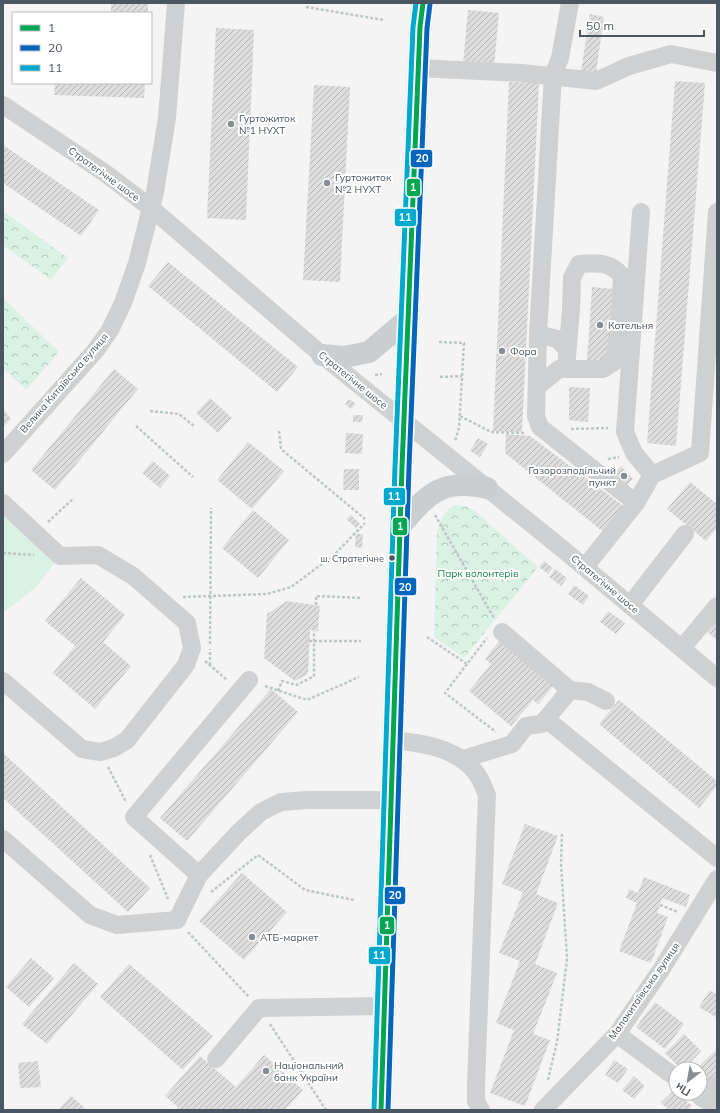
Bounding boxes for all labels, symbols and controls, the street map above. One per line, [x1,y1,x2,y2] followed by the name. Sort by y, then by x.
[12,12,152,84] legend
[580,12,704,38] scale bar
[586,18,614,33] text: 50 m
[48,20,55,35] text: 1
[48,40,62,55] text: 20
[48,60,62,75] text: 11
[239,112,296,137] place label: Гуртожиток №1 НУХТ
[226,119,236,129] marker: Гуртожиток №1 НУХТ
[66,144,143,204] street label: Стратегічне шосе
[410,149,433,168] line badge: 20
[415,151,429,165] text: 20
[335,171,392,196] place label: Гуртожиток №2 НУХТ
[322,178,332,188] marker: Гуртожиток №2 НУХТ
[406,178,421,197] line badge: 1
[410,180,417,194] text: 1
[394,208,417,227] line badge: 11
[398,210,412,224] text: 11
[608,319,653,332] place label: Котельня
[595,320,605,330] marker: Котельня
[17,330,111,436] street label: Велика Китаївська вулиця
[510,345,537,358] place label: Фора
[497,346,507,356] marker: Фора
[316,348,390,412] street label: Стратегічне шосе
[529,464,616,489] place label: Газорозподільчий пункт
[619,471,629,481] marker: Газорозподільчий пункт
[383,487,406,506] line badge: 11
[387,489,401,503] text: 11
[392,517,408,536] line badge: 1
[397,519,404,533] text: 1
[568,552,642,617] street label: Стратегічне шосе
[320,553,384,564] place label: ш. Стратегічне
[387,553,397,563] marker: ш. Стратегічне
[437,567,519,580] park label: Парк волонтерів
[394,577,417,596] line badge: 20
[398,580,412,594] text: 20
[384,886,406,905] line badge: 20
[388,888,402,902] text: 20
[379,916,395,935] line badge: 1
[384,918,391,932] text: 1
[260,931,318,944] place label: АТБ-маркет
[247,932,257,942] marker: АТБ-маркет
[606,940,682,1042] street label: Малокитаївська вулиця
[368,946,391,965] line badge: 11
[372,948,386,962] text: 11
[274,1059,344,1084] place label: Національний банк України
[668,1061,708,1101] north arrow
[261,1066,271,1076] marker: Національний банк України
[673,1080,693,1100] text: Пн

